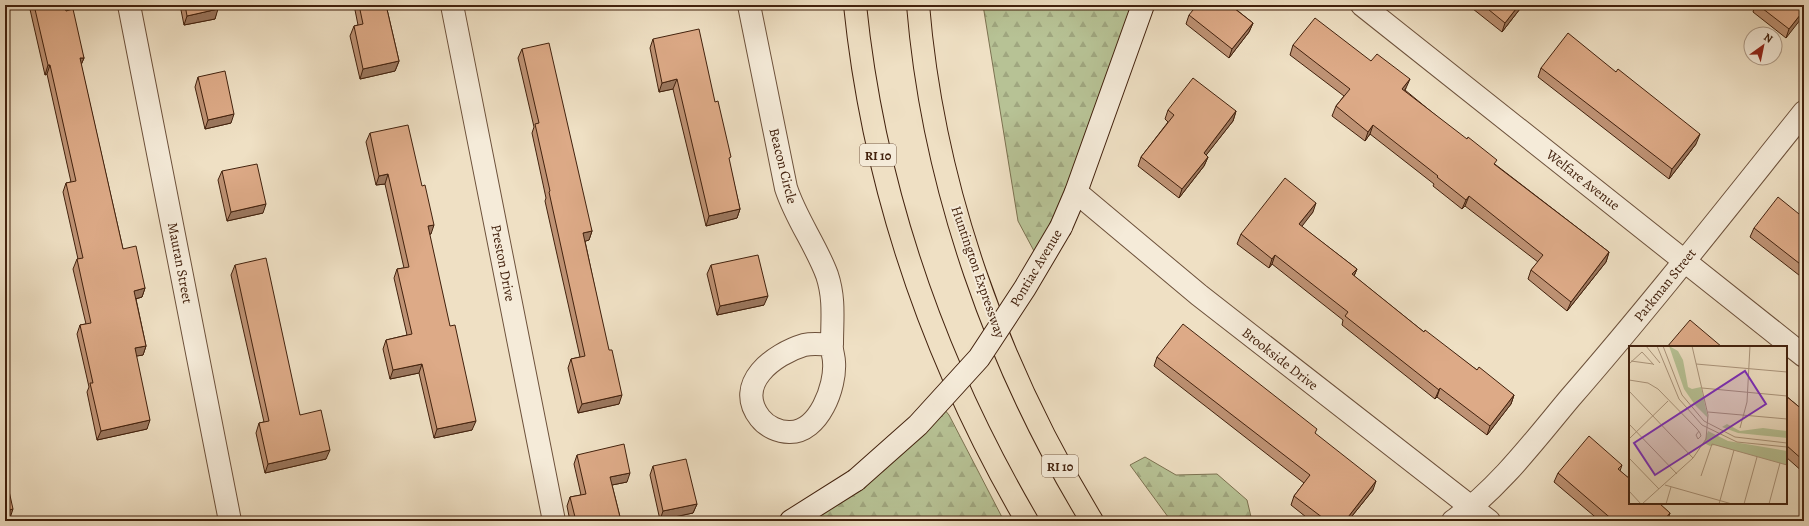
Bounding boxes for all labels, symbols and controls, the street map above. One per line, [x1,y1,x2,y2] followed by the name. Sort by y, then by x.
[1743,26,1783,66] north arrow
[1761,30,1776,47] text: N
[764,126,802,206] street label: Beacon Circle
[860,144,896,166] road number: RI 10
[1541,145,1624,215] street label: Welfare Avenue
[947,204,1010,341] street label: Huntington Expressway
[163,221,197,306] street label: Mauran Street
[486,223,520,303] street label: Preston Drive
[1005,226,1067,310] street label: Pontiac Avenue
[1630,244,1701,326] street label: Parkman Street
[1238,323,1322,395] street label: Brookside Drive
[1629,346,1787,504] inset map
[1042,455,1078,477] road number: RI 10

